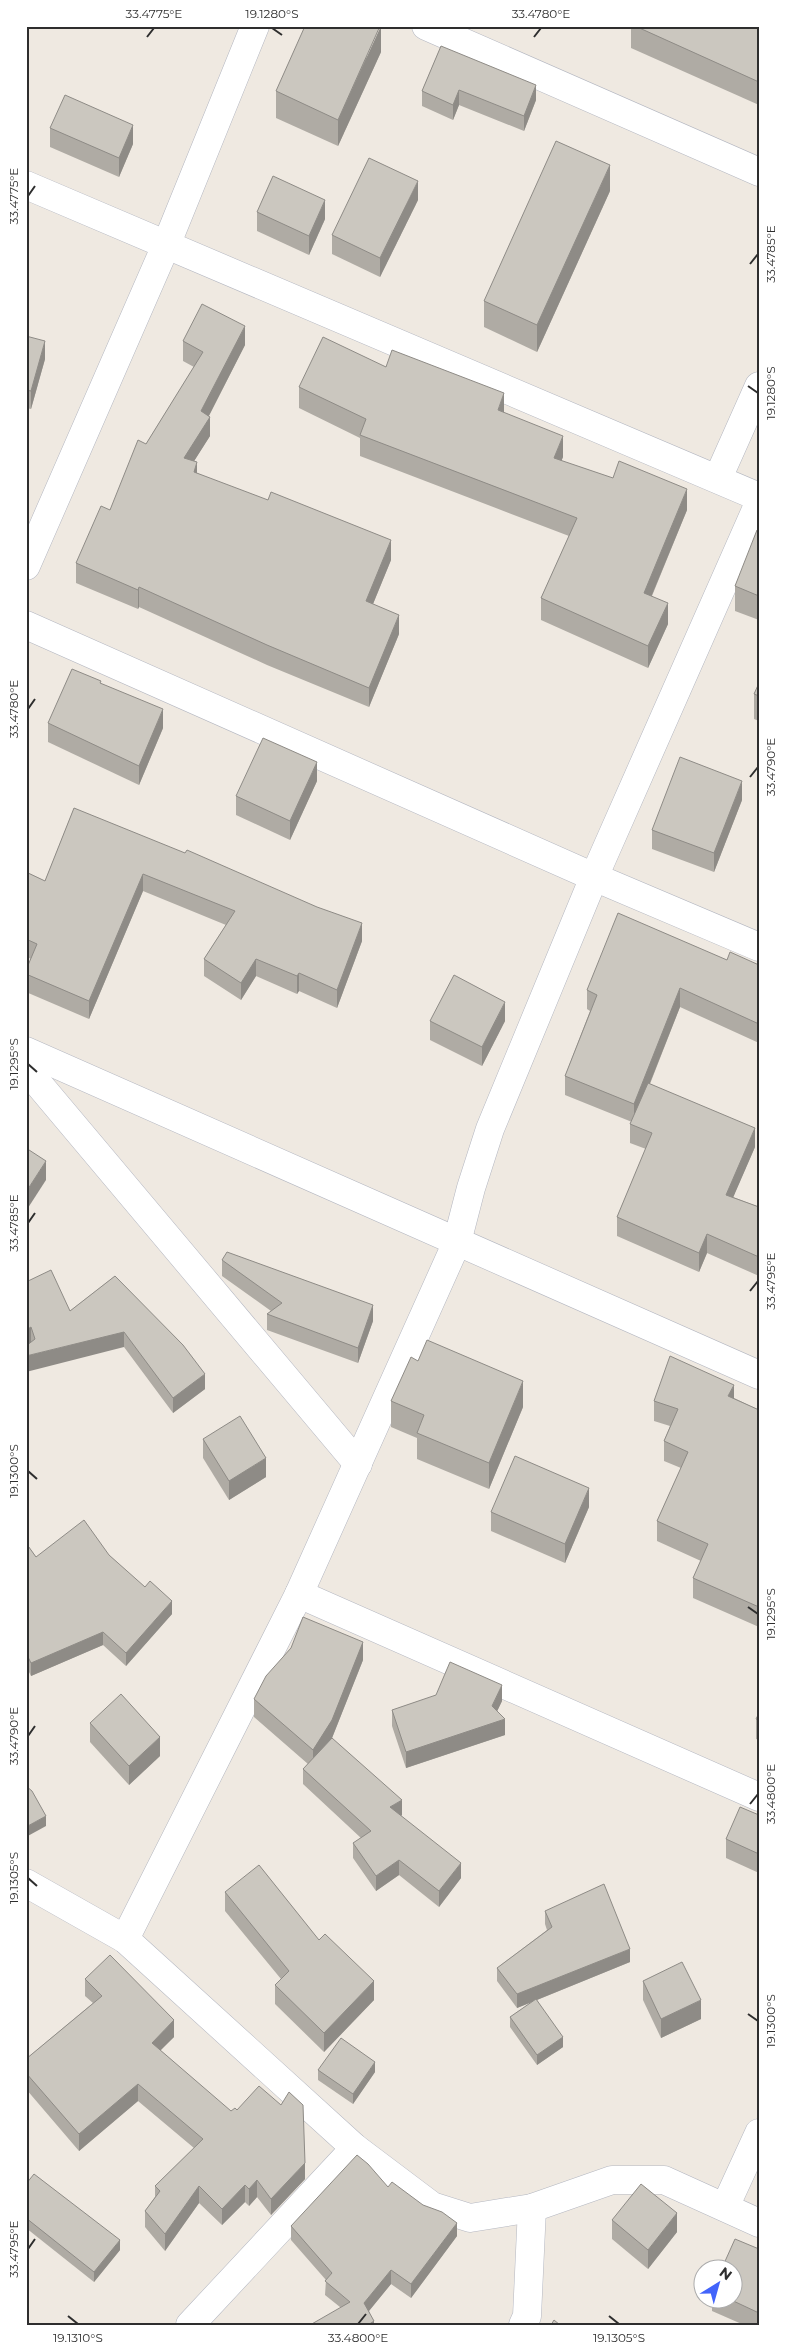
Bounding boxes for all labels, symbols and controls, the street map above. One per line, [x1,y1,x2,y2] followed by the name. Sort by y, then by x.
[126,6,182,21] text: 33.4775°E
[245,6,299,21] text: 19.1280°S
[512,6,570,21] text: 33.4780°E
[6,168,21,224] text: 33.4775°E
[763,225,778,283] text: 33.4785°E
[763,366,778,420] text: 19.1280°S
[6,680,21,738] text: 33.4780°E
[763,738,778,796] text: 33.4790°E
[6,1038,21,1090] text: 19.1295°S
[6,1194,21,1252] text: 33.4785°E
[763,1252,778,1310] text: 33.4795°E
[6,1444,21,1498] text: 19.1300°S
[763,1588,778,1640] text: 19.1295°S
[6,1707,21,1765] text: 33.4790°E
[763,1764,778,1824] text: 33.4800°E
[6,1852,21,1904] text: 19.1305°S
[763,1994,778,2048] text: 19.1300°S
[6,2220,21,2278] text: 33.4795°E
[692,2258,742,2308] north arrow
[716,2263,736,2284] text: N
[53,2330,103,2345] text: 19.1310°S
[328,2330,388,2345] text: 33.4800°E
[593,2330,645,2345] text: 19.1305°S

